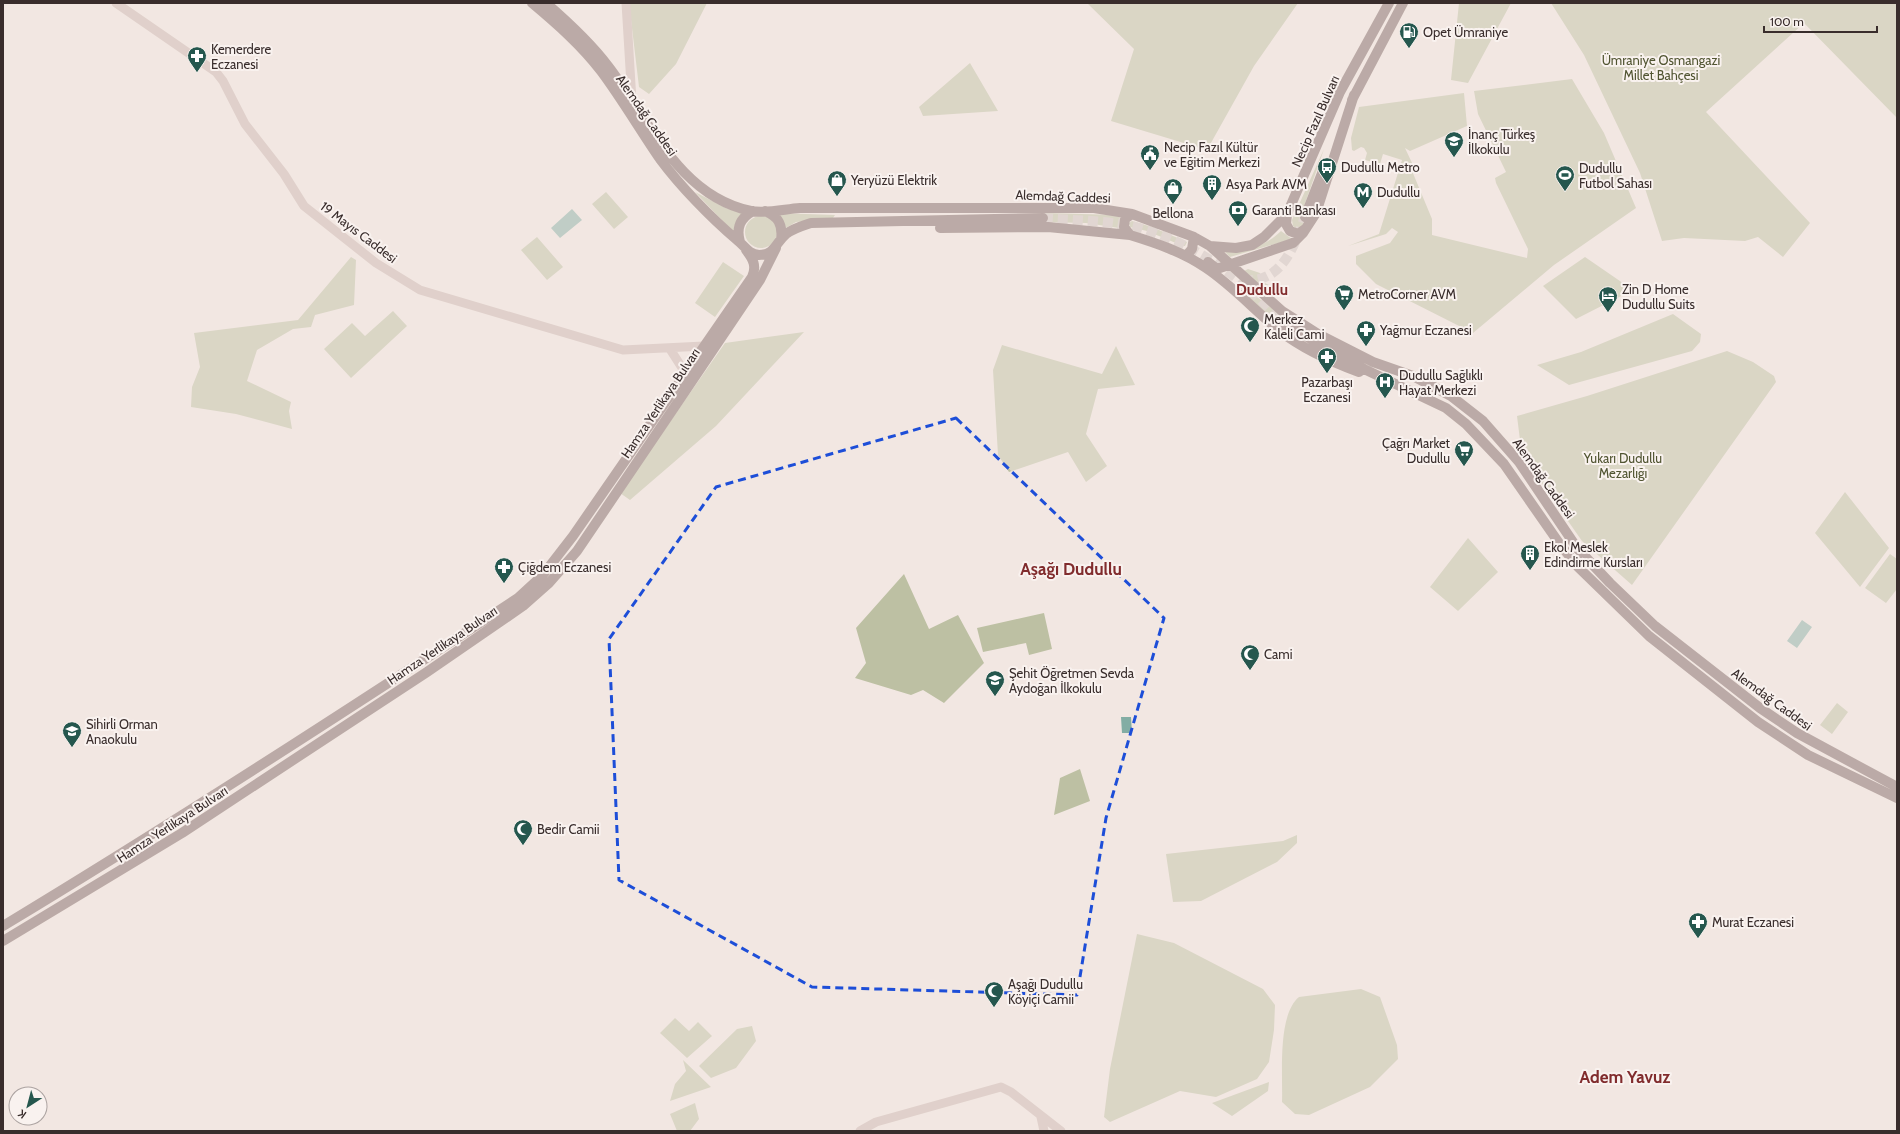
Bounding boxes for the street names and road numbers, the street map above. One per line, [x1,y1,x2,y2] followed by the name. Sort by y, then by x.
[613,71,681,159] street label: Alemdağ Caddesi
[1288,73,1342,169] street label: Necip Fazıl Bulvarı
[1015,186,1111,206] street label: Alemdağ Caddesi
[317,198,401,266] street label: 19 Mayıs Caddesi
[617,345,703,461] street label: Hamza Yerlikaya Bulvarı
[1510,435,1578,521] street label: Alemdağ Caddesi
[384,602,500,688] street label: Hamza Yerlikaya Bulvarı
[1729,665,1815,733] street label: Alemdağ Caddesi
[113,782,231,866] street label: Hamza Yerlikaya Bulvarı

